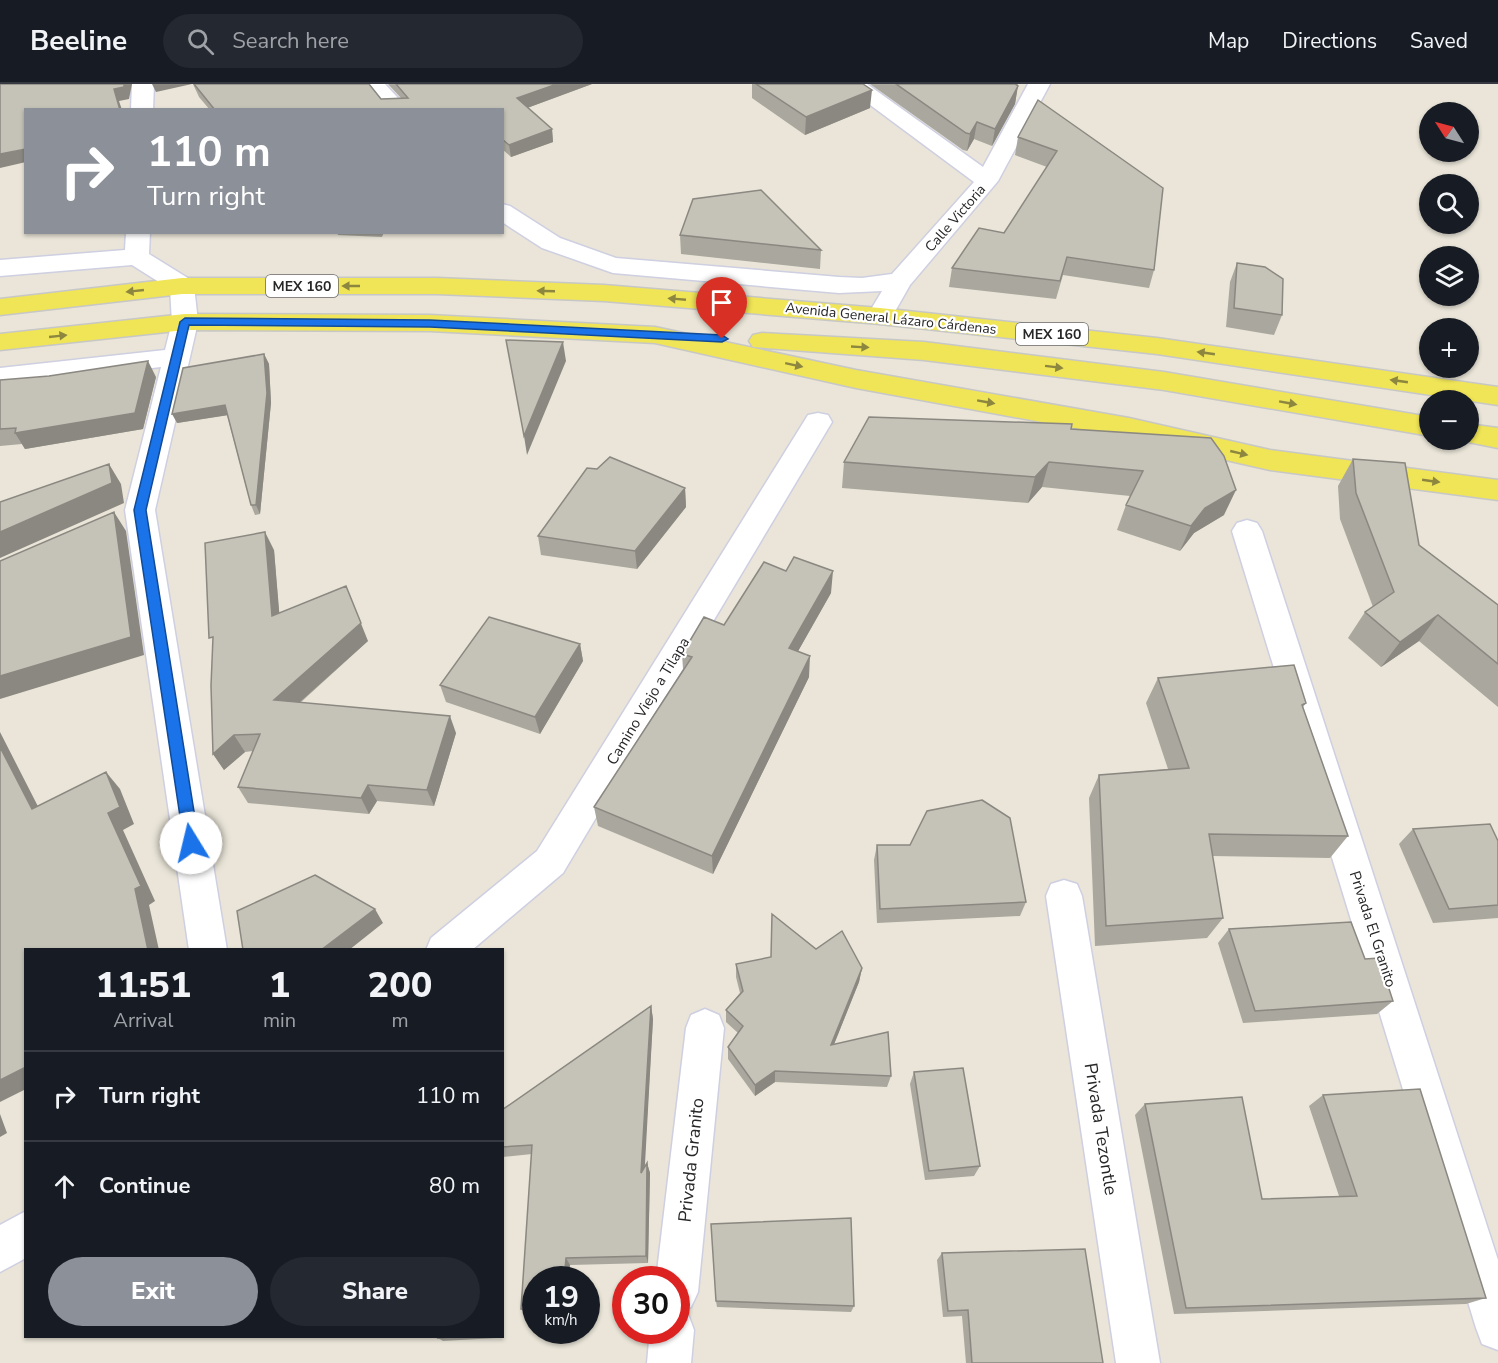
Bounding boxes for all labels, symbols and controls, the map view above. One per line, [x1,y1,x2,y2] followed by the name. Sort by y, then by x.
[163,14,583,68] search box
[30,22,127,60] text: Beeline
[184,25,217,58] icon: search
[232,26,349,56] text: Search here
[1208,27,1249,55] text: Map
[1282,27,1377,55] text: Directions
[1410,27,1468,55] text: Saved
[1419,102,1479,162] north arrow
[1419,102,1479,450] map controls
[147,124,271,181] text: 110 m
[48,132,126,210] icon: right
[1419,174,1479,234] button: search
[147,178,265,215] text: Turn right
[921,181,990,256] street label: Calle Victoria
[1419,246,1479,306] button: layers
[266,275,338,297] road number: MEX 160
[696,277,747,339] pin
[342,281,361,291] one-way arrow
[536,286,555,295] one-way arrow
[705,286,738,319] icon: arrive
[126,287,145,296] one-way arrow
[668,294,687,304] one-way arrow
[784,298,998,339] street label: Avenida General Lázaro Cárdenas
[1419,318,1479,378] button: +
[1016,323,1088,345] road number: MEX 160
[49,331,68,340] one-way arrow
[851,342,870,352] one-way arrow
[1196,348,1215,357] one-way arrow
[785,361,804,370] one-way arrow
[1045,363,1064,372] one-way arrow
[1389,377,1408,386] one-way arrow
[1419,390,1479,450] button: −
[976,398,995,407] one-way arrow
[1279,398,1298,407] one-way arrow
[1229,449,1248,458] one-way arrow
[1422,477,1441,486] one-way arrow
[602,633,694,769] street label: Camino Viejo a Tilapa
[159,811,223,875] position arrow
[1345,868,1401,990] street label: Privada El Granito
[96,961,191,1010] text: 11:51
[269,961,290,1010] text: 1
[368,961,432,1010] text: 200
[113,1007,174,1034] text: Arrival
[263,1007,296,1034] text: min
[391,1007,409,1034] text: m
[1079,1061,1123,1197] street label: Privada Tezontle
[48,1080,81,1113] icon: right
[99,1081,200,1111] text: Turn right
[416,1081,480,1111] text: 110 m
[673,1097,709,1223] street label: Privada Granito
[48,1170,81,1203] icon: ahead
[99,1171,190,1201] text: Continue
[429,1171,480,1201] text: 80 m
[48,1257,258,1326] button: Exit
[270,1257,480,1326] button: Share
[612,1266,690,1344] speed limit sign: 30
[543,1277,579,1318] text: 19
[544,1310,578,1330] text: km/h

